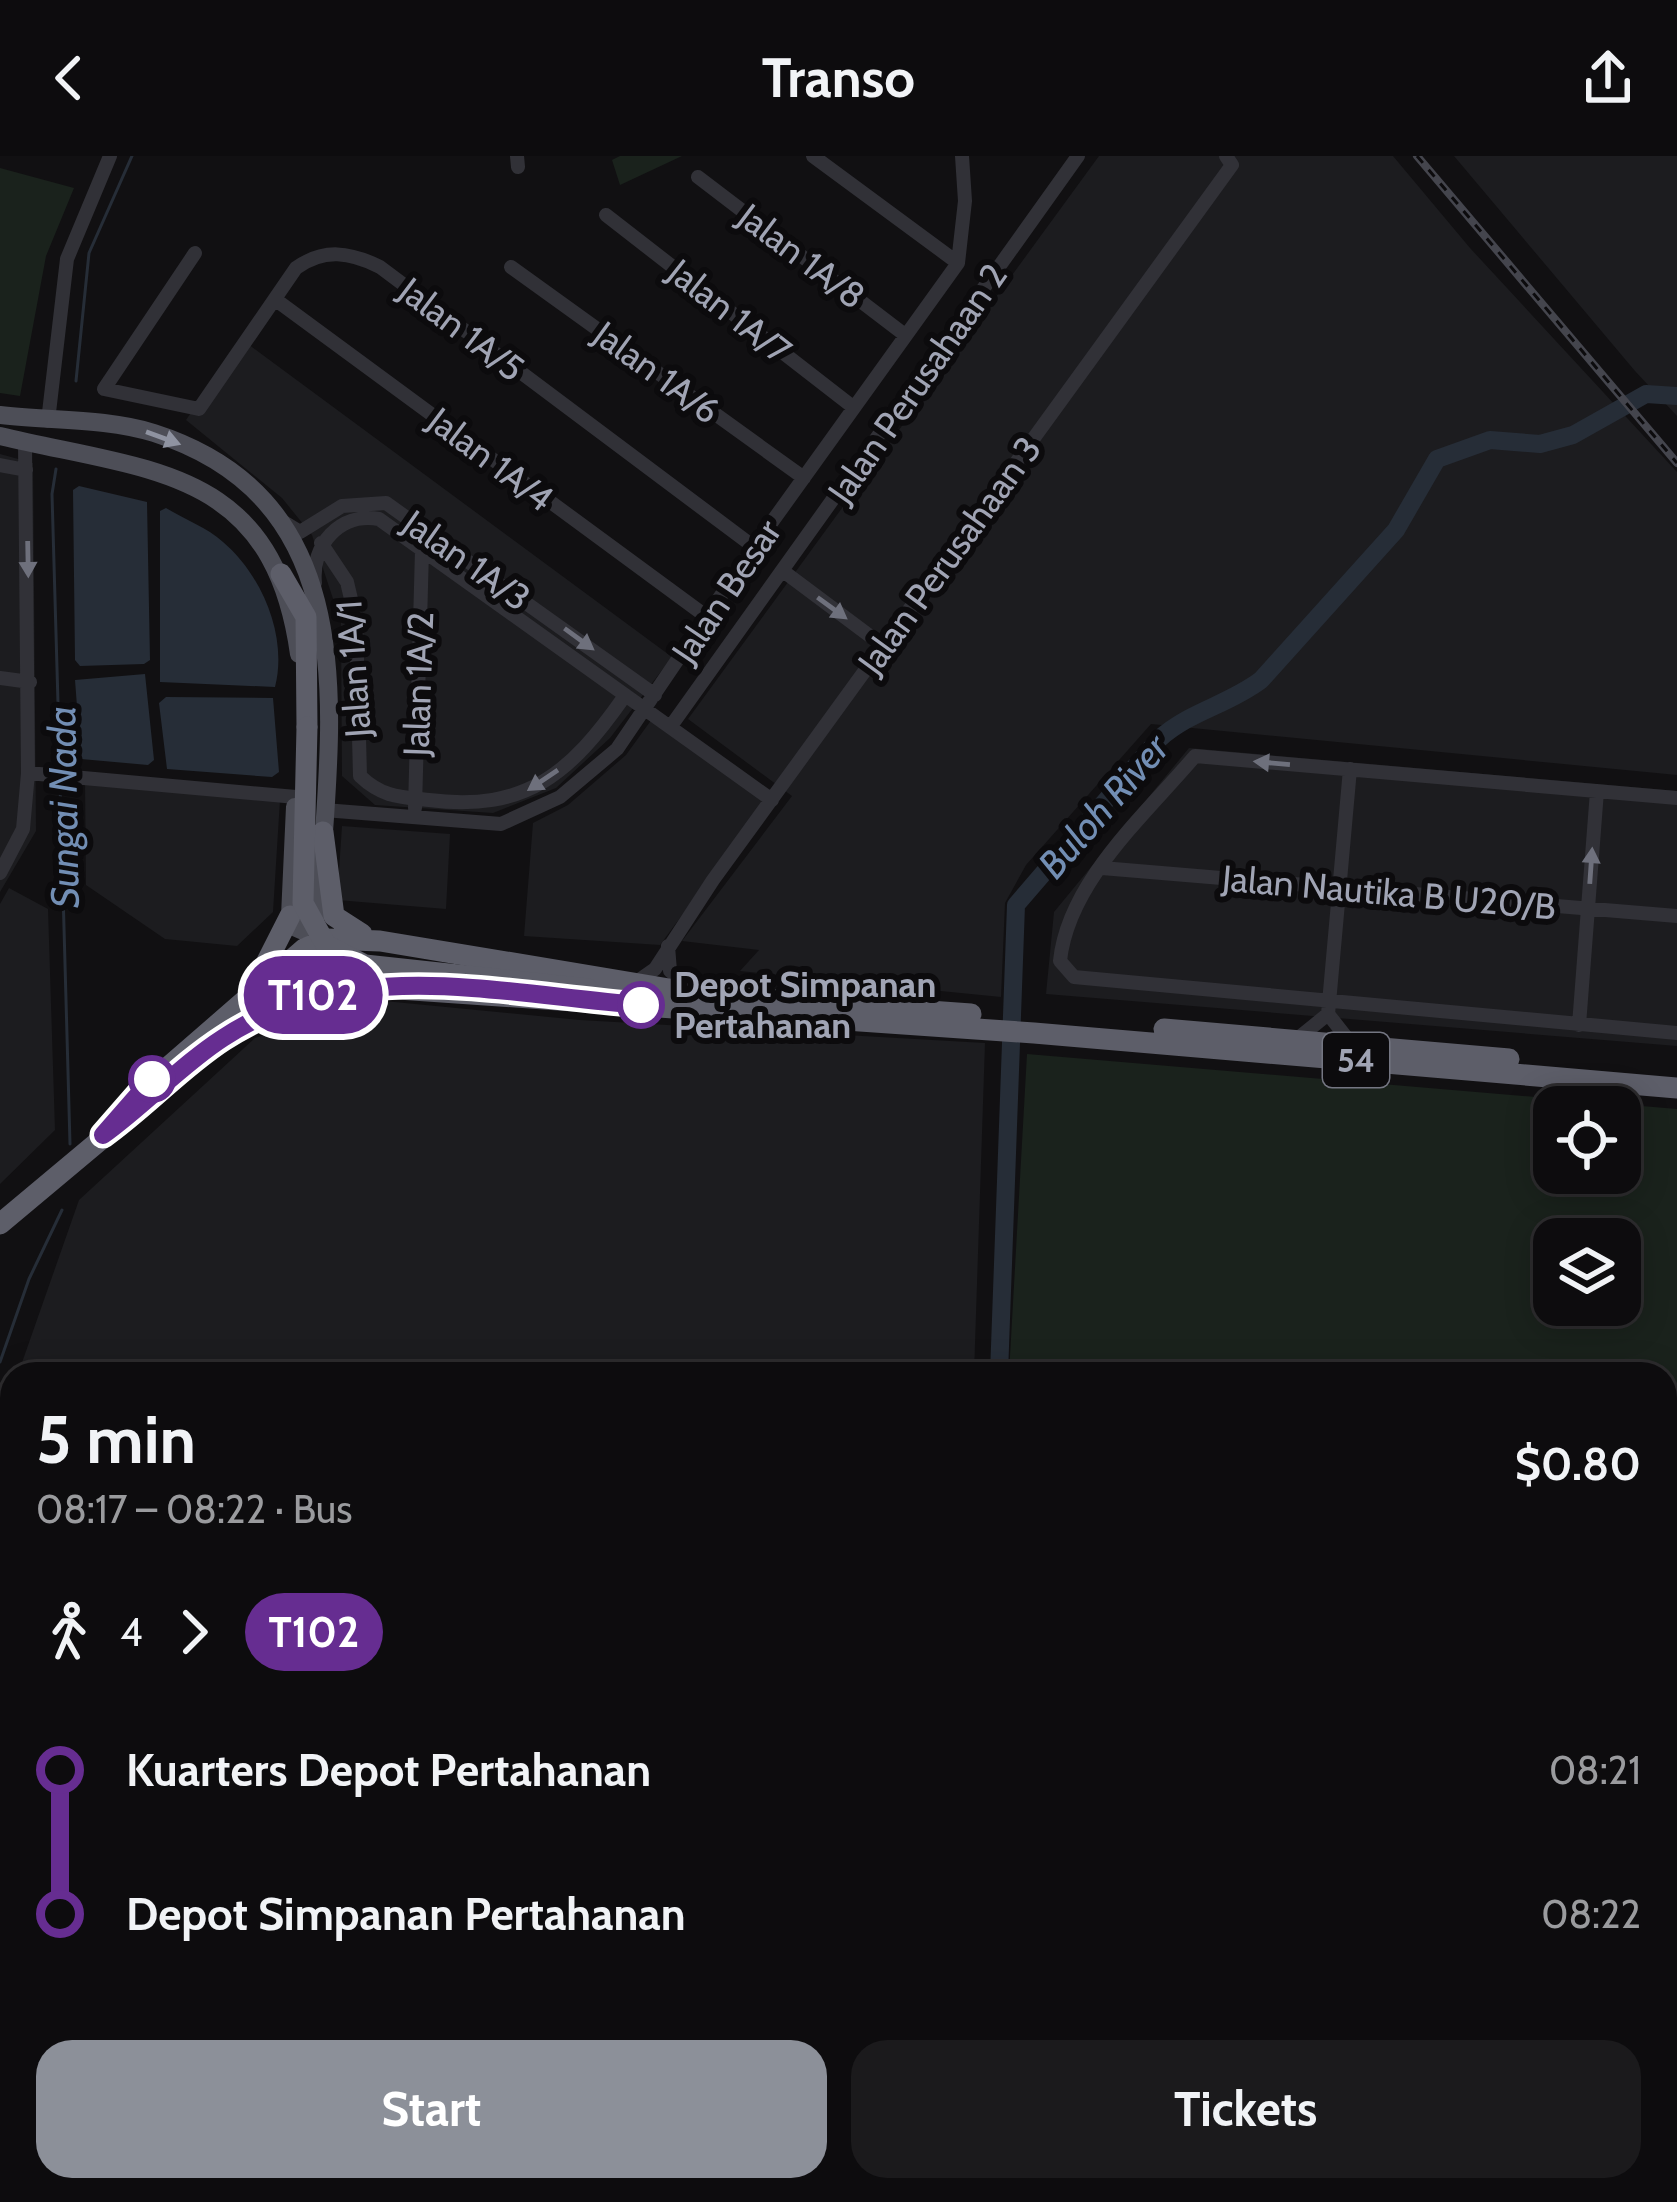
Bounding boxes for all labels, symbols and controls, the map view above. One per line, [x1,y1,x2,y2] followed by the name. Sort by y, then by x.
[36,45,102,111] icon: back
[762,45,915,111] text: Transo
[1575,45,1641,111] icon: share
[729,193,874,318] street label: Jalan 1A/8
[659,249,800,373] street label: Jalan 1A/7
[817,255,1016,512] street label: Jalan Perusahaan 2
[390,267,533,390] street label: Jalan 1A/5
[585,311,729,432] street label: Jalan 1A/6
[419,397,562,520] street label: Jalan 1A/4
[847,428,1050,683] street label: Jalan Perusahaan 3
[146,430,182,448] one-way arrow
[394,500,539,620] street label: Jalan 1A/3
[661,510,790,672] street label: Jalan Besar
[18,541,37,579] one-way arrow
[816,596,848,620] one-way arrow
[326,599,380,740] street label: Jalan 1A/1
[393,611,443,758] street label: Jalan 1A/2
[563,627,595,651] one-way arrow
[37,705,89,909] water label: Sungai Nada
[1028,723,1180,888] water label: Buloh River
[1253,753,1290,772] one-way arrow
[527,768,560,791] one-way arrow
[1581,847,1600,884] one-way arrow
[1219,855,1558,928] street label: Jalan Nautika B U20/B
[229,956,397,1034] line badge: T102
[674,962,936,1047] place label: Depot Simpanan Pertahanan
[268,969,358,1021] text: T102
[619,983,663,1027] marker: Depot Simpanan Pertahanan
[1323,1033,1389,1087] road number: 54
[130,1057,174,1101] unlabelled marker
[1533,1086,1641,1326] map controls
[1533,1086,1641,1194] button: locate
[1533,1218,1641,1326] button: layers
[36,1399,196,1480] text: 5 min
[1515,1437,1641,1491] text: $0.80
[36,1485,352,1533] text: 08:17 – 08:22 · Bus
[36,1599,102,1665] icon: walk
[161,1599,227,1665] icon: forward
[269,1606,359,1658] text: T102
[120,1608,143,1656] text: 4
[126,1743,651,1797] text: Kuarters Depot Pertahanan
[1549,1746,1641,1794] text: 08:21
[126,1887,686,1941] text: Depot Simpanan Pertahanan
[1541,1890,1641,1938] text: 08:22
[36,2040,827,2178] button: Start
[851,2040,1641,2178] button: Tickets

